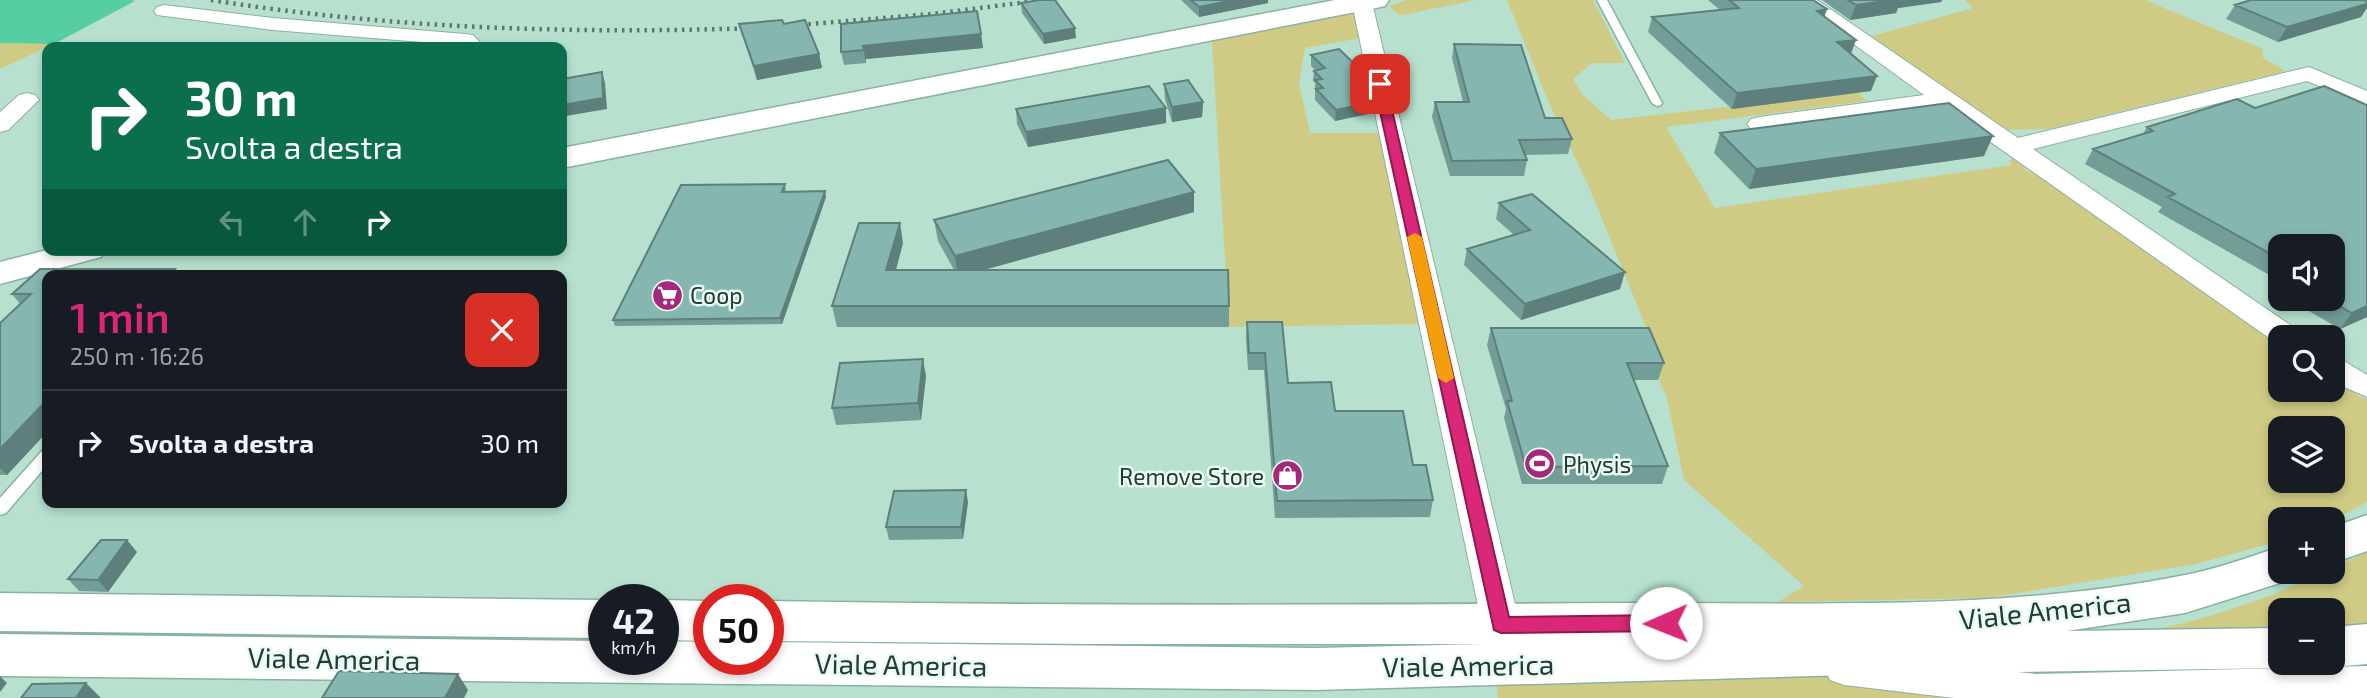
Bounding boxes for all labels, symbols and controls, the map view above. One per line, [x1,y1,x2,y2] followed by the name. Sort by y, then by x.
[1350,54,1410,114] pin
[1361,65,1399,103] icon: arrive
[185,67,297,126] text: 30 m
[70,70,161,161] icon: right
[185,127,403,165] text: Svolta a destra
[213,203,251,241] icon: left
[286,203,324,241] icon: ahead
[359,203,397,241] icon: right
[2268,234,2345,675] map controls
[2268,234,2345,311] button: sound
[650,278,684,312] supermarket icon: Coop
[690,281,743,309] place label: Coop
[70,291,170,341] text: 1 min
[465,293,539,367] button: close
[2268,325,2345,402] button: search
[70,342,204,370] text: 250 m · 16:26
[2268,416,2345,493] button: layers
[70,424,108,462] icon: right
[129,427,314,458] text: Svolta a destra
[480,427,539,458] text: 30 m
[1523,447,1557,481] sports icon: Physis
[1563,450,1631,478] place label: Physis
[1270,459,1304,493] shop icon: Remove Store
[1119,462,1264,490] place label: Remove Store
[2268,507,2345,584] button: +
[693,584,784,675] speed limit sign: 50
[1957,584,2133,636] street label: Viale America
[1629,586,1703,660] position arrow
[2268,598,2345,675] button: −
[612,599,655,641] text: 42
[611,636,656,658] text: km/h
[247,639,421,677] street label: Viale America
[814,645,988,683] street label: Viale America
[1381,646,1555,684] street label: Viale America

